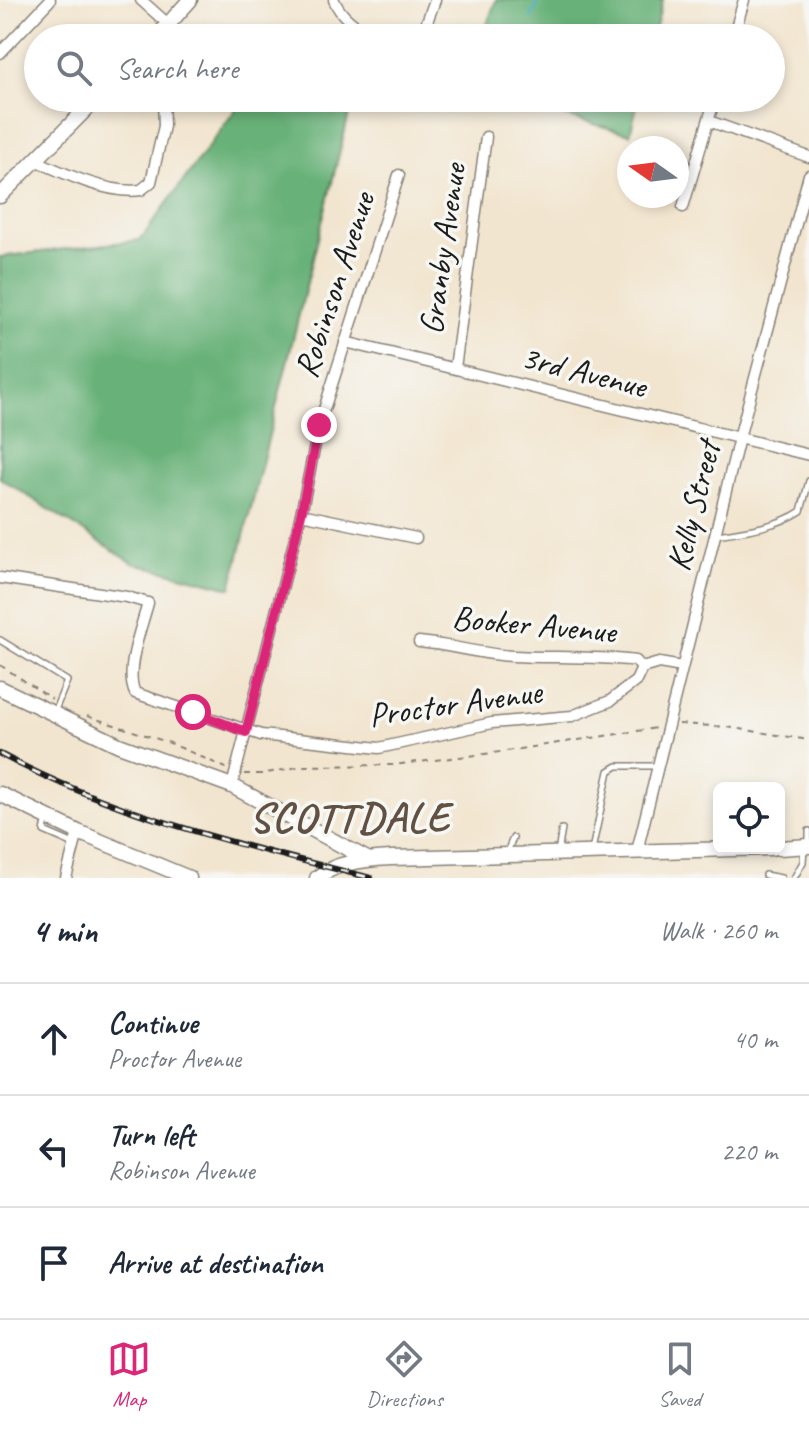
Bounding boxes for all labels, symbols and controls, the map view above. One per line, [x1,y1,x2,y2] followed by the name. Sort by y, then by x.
[24,24,785,112] search box
[52,46,96,90] icon: search
[116,49,238,87] text: Search here
[617,136,689,208] north arrow
[409,159,476,337] street label: Granby Avenue
[284,185,385,383] street label: Robinson Avenue
[517,335,653,408] street label: 3rd Avenue
[301,407,337,443] route end
[656,432,731,575] street label: Kelly Street
[450,595,619,653] street label: Booker Avenue
[366,669,546,736] street label: Proctor Avenue
[175,694,211,730] route start
[713,782,785,854] map controls
[713,782,785,854] button: locate
[249,791,454,844] district label: SCOTTDALE
[32,909,97,952] text: 4 min
[660,914,777,947] text: Walk · 260 m
[108,1004,198,1042] text: Continue
[32,1017,76,1061] icon: ahead
[733,1023,777,1056] text: 40 m
[108,1042,241,1075] text: Proctor Avenue
[108,1116,195,1154] text: Turn left
[32,1129,76,1173] icon: left
[721,1135,777,1168] text: 220 m
[108,1154,255,1187] text: Robinson Avenue
[32,1241,76,1285] icon: arrive
[108,1244,323,1282] text: Arrive at destination
[107,1337,151,1413] tab: Map
[366,1337,443,1413] tab: Directions
[658,1337,702,1413] tab: Saved

